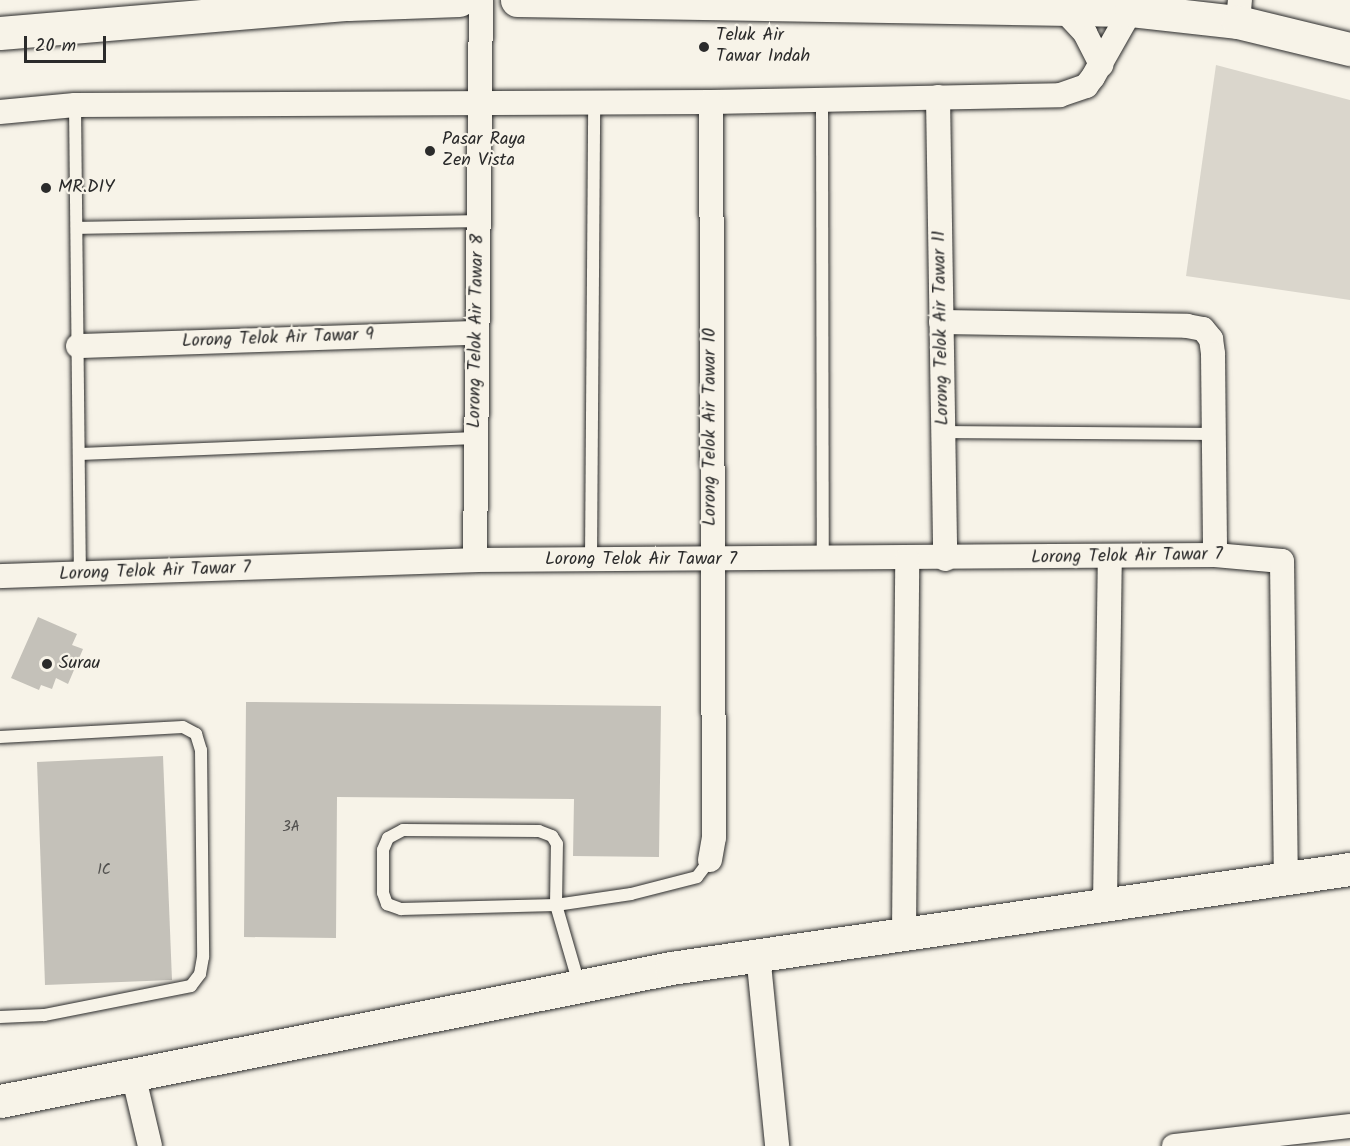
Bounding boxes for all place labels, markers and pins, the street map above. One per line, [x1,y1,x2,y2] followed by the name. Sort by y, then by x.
[716,26,810,68] place label: Teluk Air Tawar Indah
[697,40,711,54] marker: Teluk Air Tawar Indah
[442,130,525,172] place label: Pasar Raya Zen Vista
[423,144,437,158] marker: Pasar Raya Zen Vista
[58,177,115,199] place label: MR.DIY
[39,181,53,195] marker: MR.DIY
[59,653,100,675] place label: Surau
[40,657,54,671] marker: Surau

